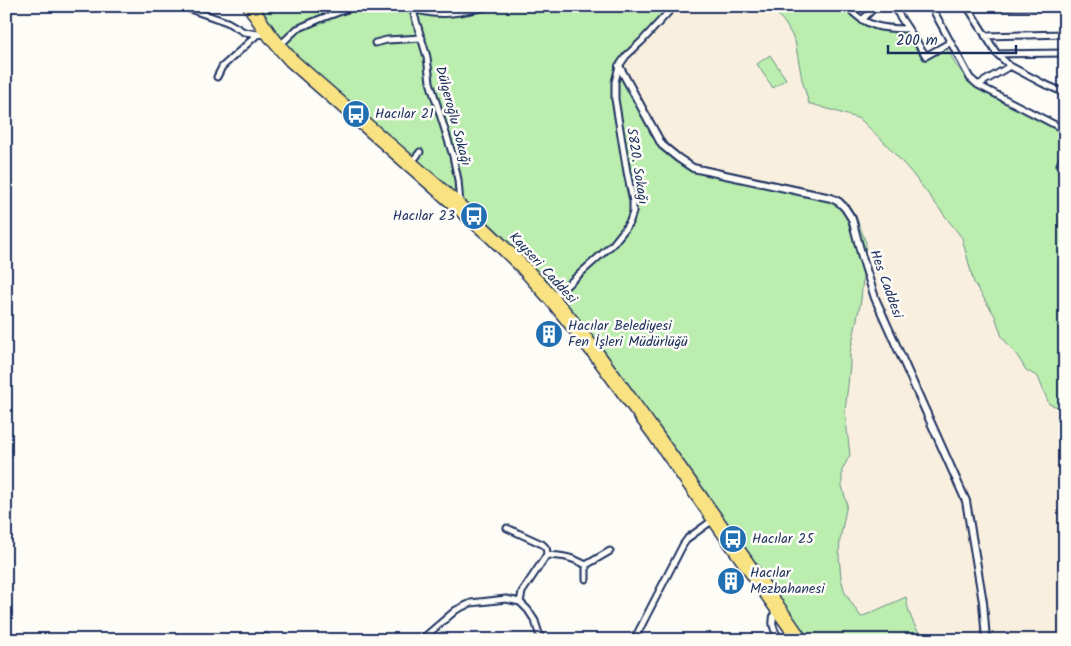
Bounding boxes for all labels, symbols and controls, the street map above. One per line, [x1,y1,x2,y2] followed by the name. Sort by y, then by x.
[888,22,1016,54] scale bar
[896,29,938,53] text: 200 m
[429,64,477,169] street label: Dülgeroğlu Sokağı
[341,99,371,129] bus stop icon: Hacılar 21
[375,103,434,125] place label: Hacılar 21
[620,126,654,206] street label: 5820. Sokağı
[459,201,489,231] bus stop icon: Hacılar 23
[393,205,455,227] place label: Hacılar 23
[504,227,583,310] street label: Kayseri Caddesi
[863,247,909,322] street label: Hes Caddesi
[568,315,688,353] place label: Hacılar Belediyesi Fen İşleri Müdürlüğü
[534,319,564,349] building icon: Hacılar Belediyesi Fen İşleri Müdürlüğü
[718,524,748,554] bus stop icon: Hacılar 25
[752,528,815,550] place label: Hacılar 25
[750,562,825,600] place label: Hacılar Mezbahanesi
[716,566,746,596] building icon: Hacılar Mezbahanesi

